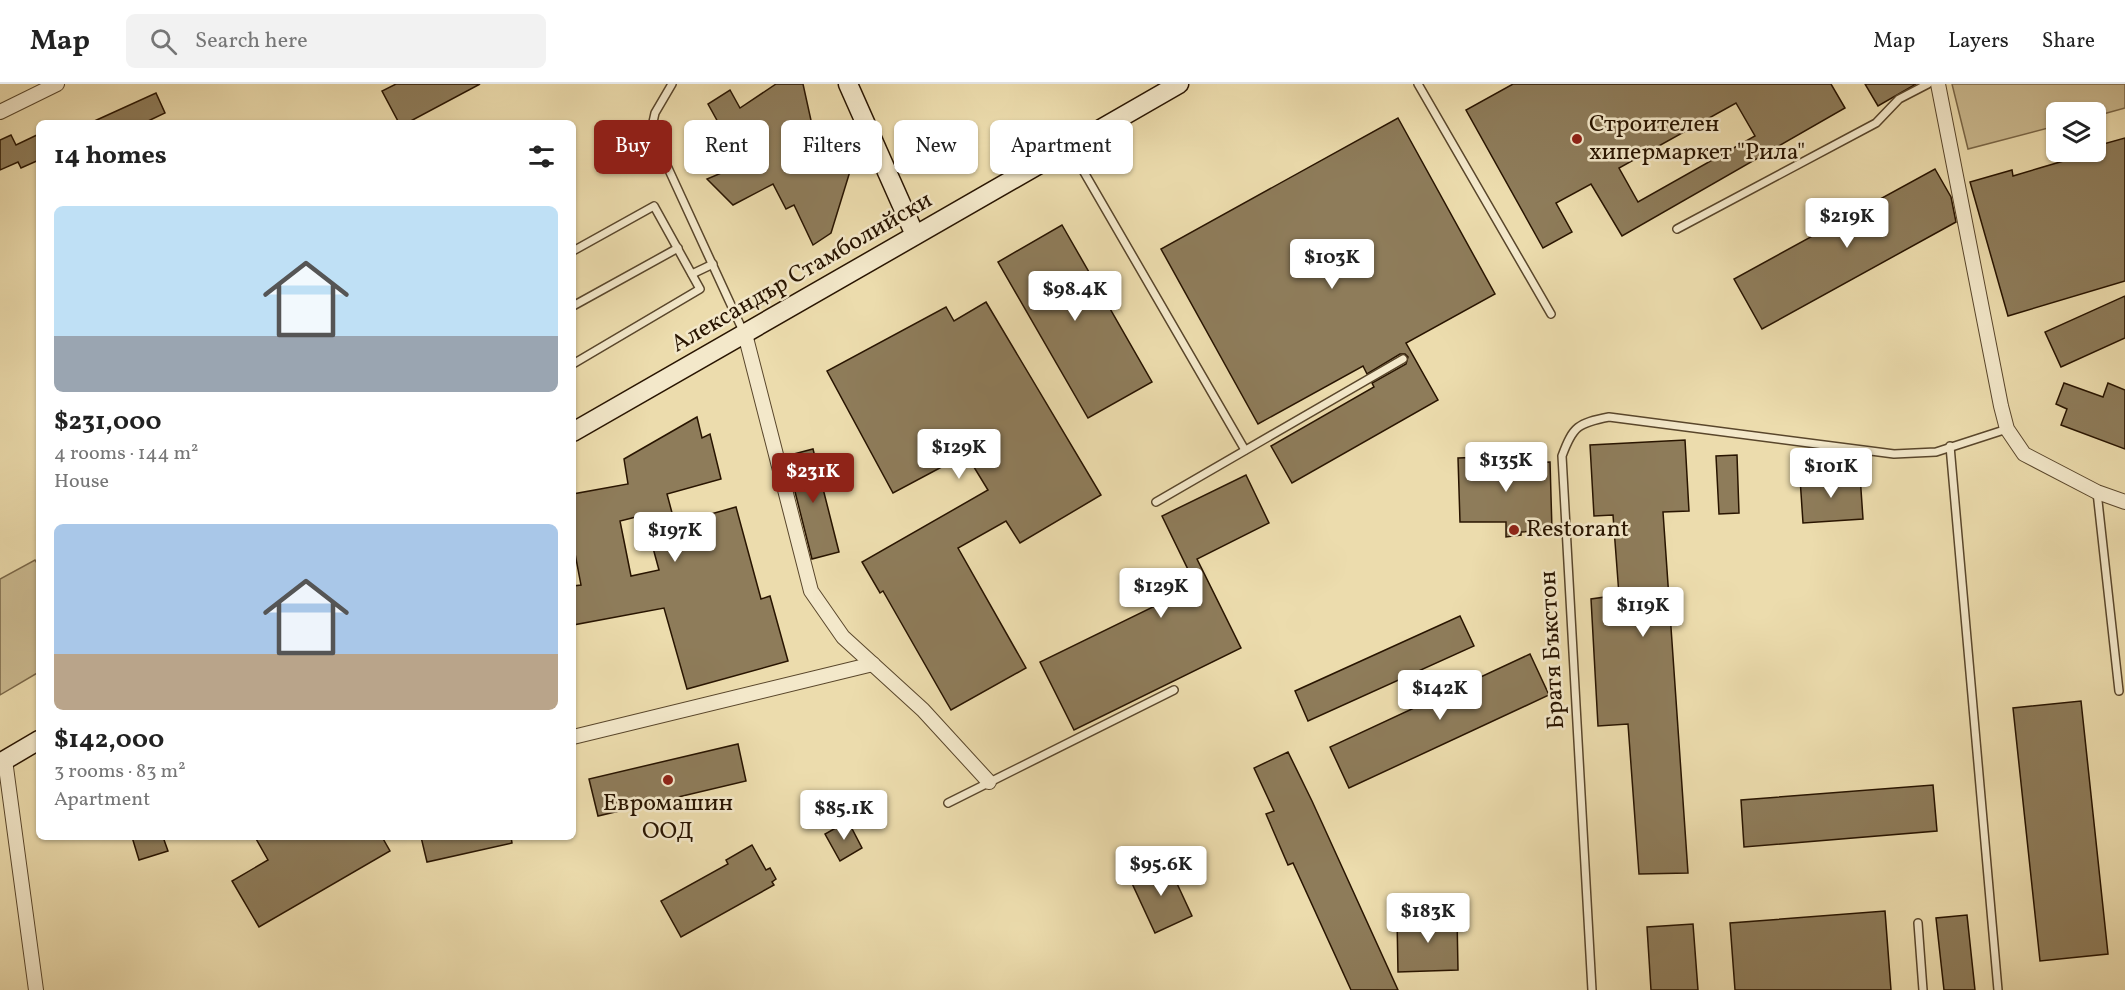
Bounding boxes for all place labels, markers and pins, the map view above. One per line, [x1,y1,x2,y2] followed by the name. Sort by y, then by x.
[1589,108,1805,170] place label: Строителен хипермаркет "Рила"
[1570,132,1584,146] marker: Строителен хипермаркет "Рила"
[1805,198,1889,249] pin: $219K
[1290,239,1374,290] pin: $103K
[1026,271,1124,322] pin: $98.4K
[917,429,1001,480] pin: $129K
[1464,442,1548,493] pin: $135K
[1789,448,1873,499] pin: $101K
[771,453,855,504] pin: $231K
[633,512,717,563] pin: $197K
[1526,513,1629,547] place label: Restorant
[1507,523,1521,537] marker: Restorant
[1119,568,1203,619] pin: $129K
[1601,587,1685,638] pin: $119K
[1398,670,1482,721] pin: $142K
[661,773,675,787] marker: Евромашин ООД
[603,787,733,849] place label: Евромашин ООД
[795,790,893,841] pin: $85.1K
[1112,846,1210,897] pin: $95.6K
[1386,893,1470,944] pin: $183K

